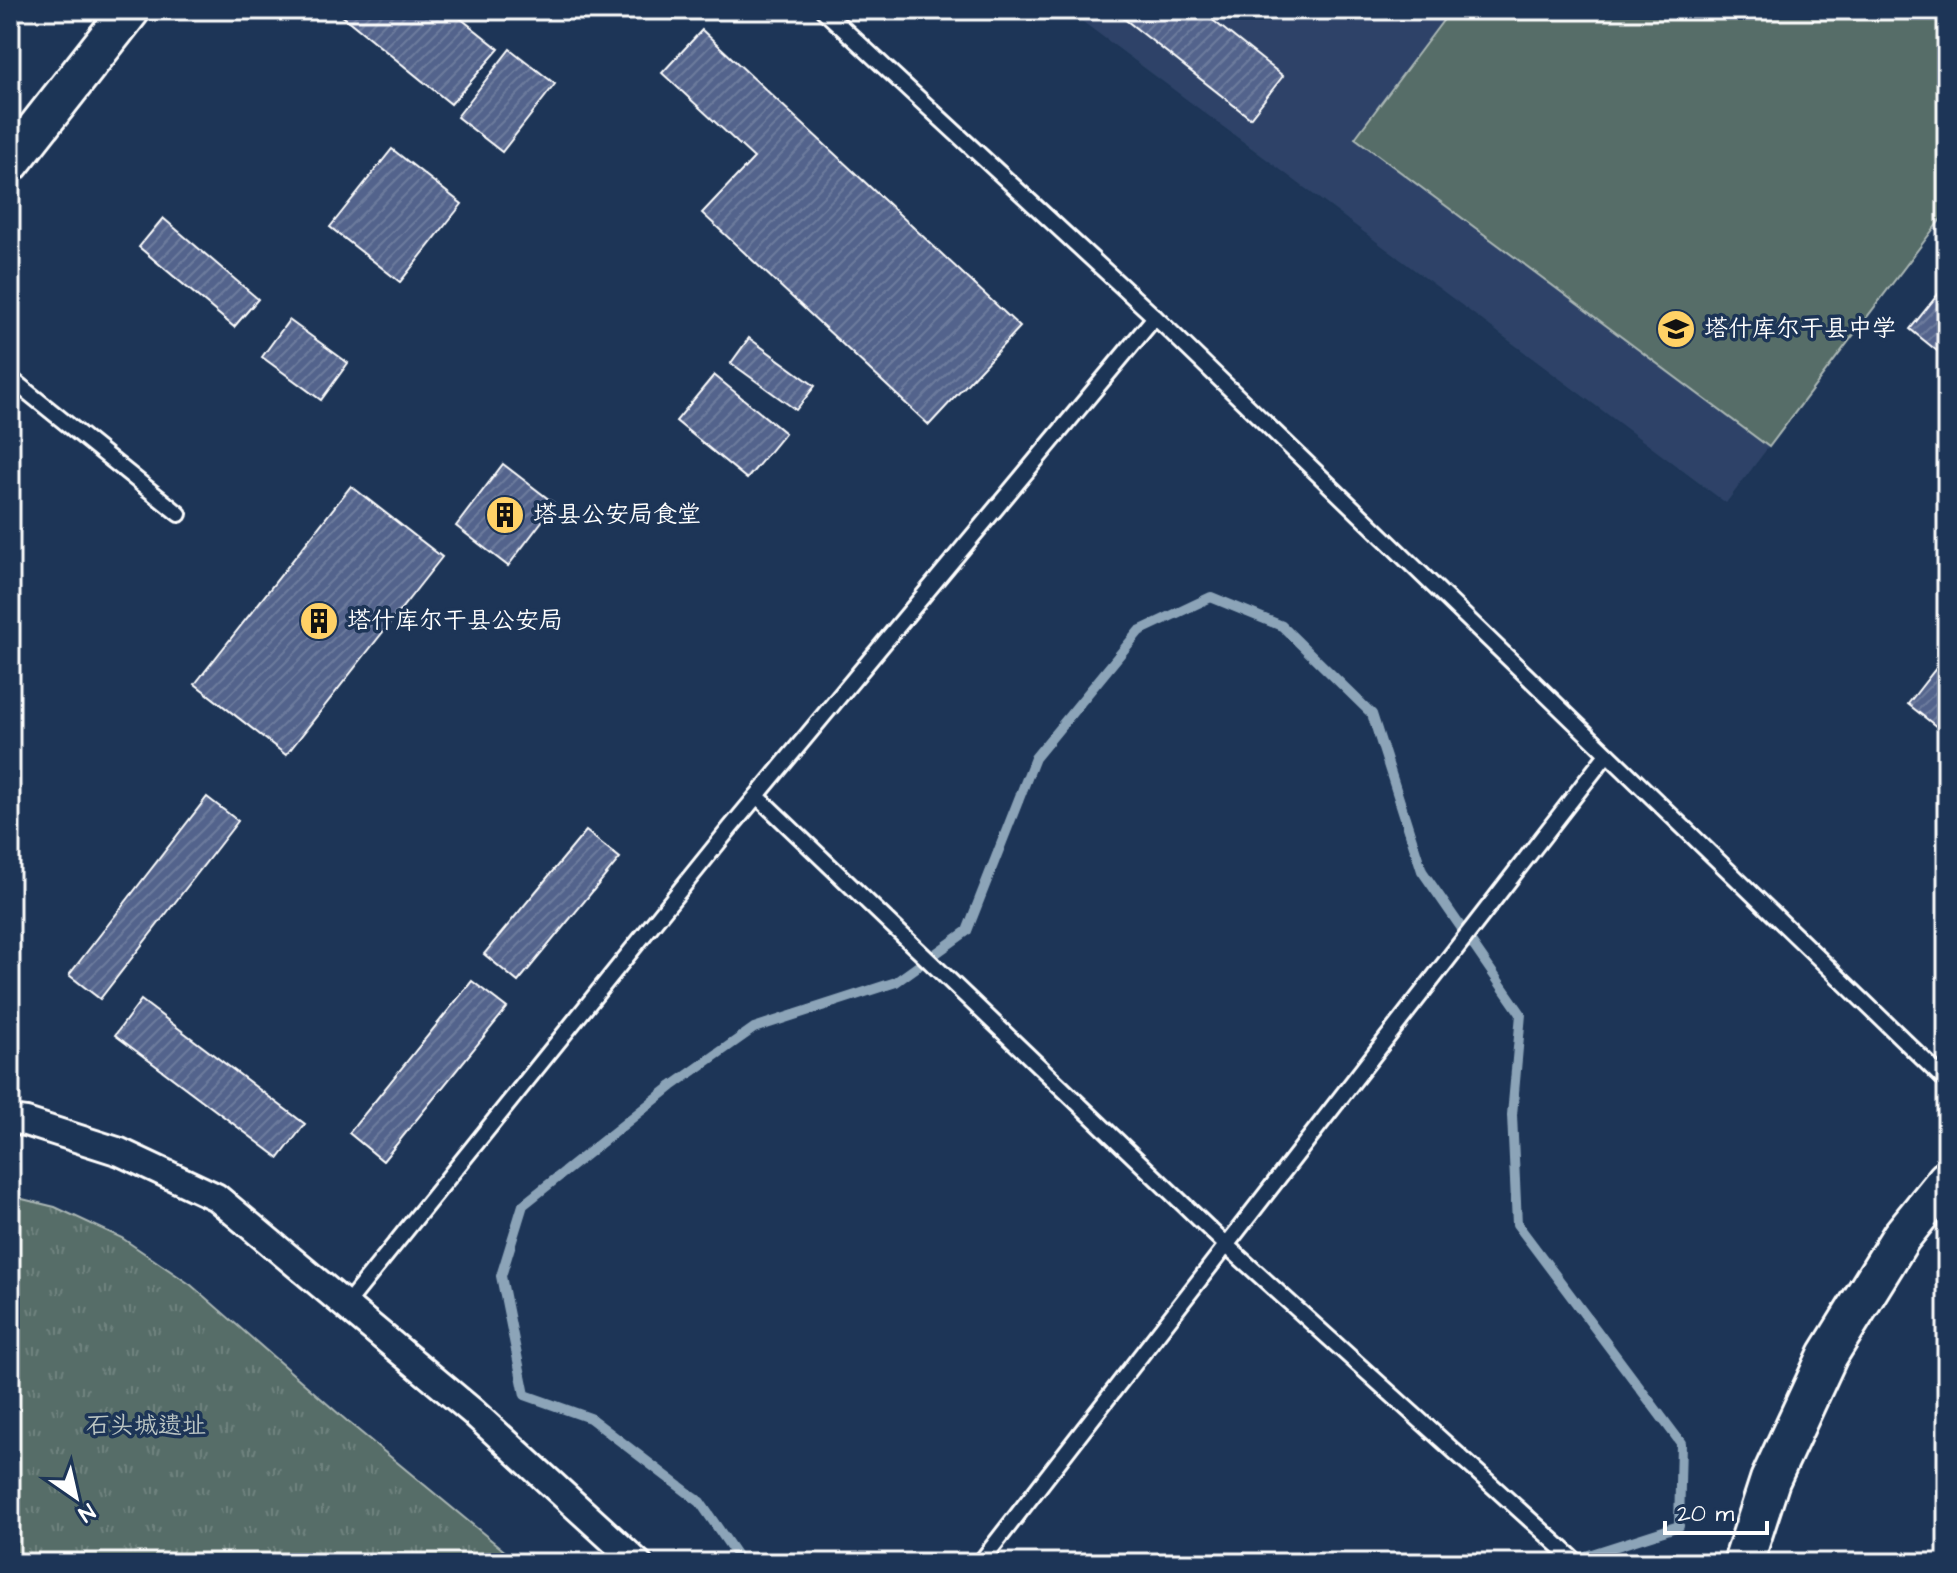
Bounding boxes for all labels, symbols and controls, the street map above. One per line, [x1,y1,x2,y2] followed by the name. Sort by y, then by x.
[1655,308,1697,350] school or university icon: 塔什库尔干县中学
[1704,312,1896,346] place label: 塔什库尔干县中学
[484,494,526,536] building icon: 塔县公安局食堂
[533,498,701,532] place label: 塔县公安局食堂
[298,600,340,642] building icon: 塔什库尔干县公安局
[347,604,563,638] place label: 塔什库尔干县公安局
[86,1409,206,1443] park label: 石头城遗址
[36,1457,116,1537] north arrow
[1665,1485,1767,1535] scale bar
[72,1496,101,1529] text: N
[1677,1497,1734,1531] text: 20 m

